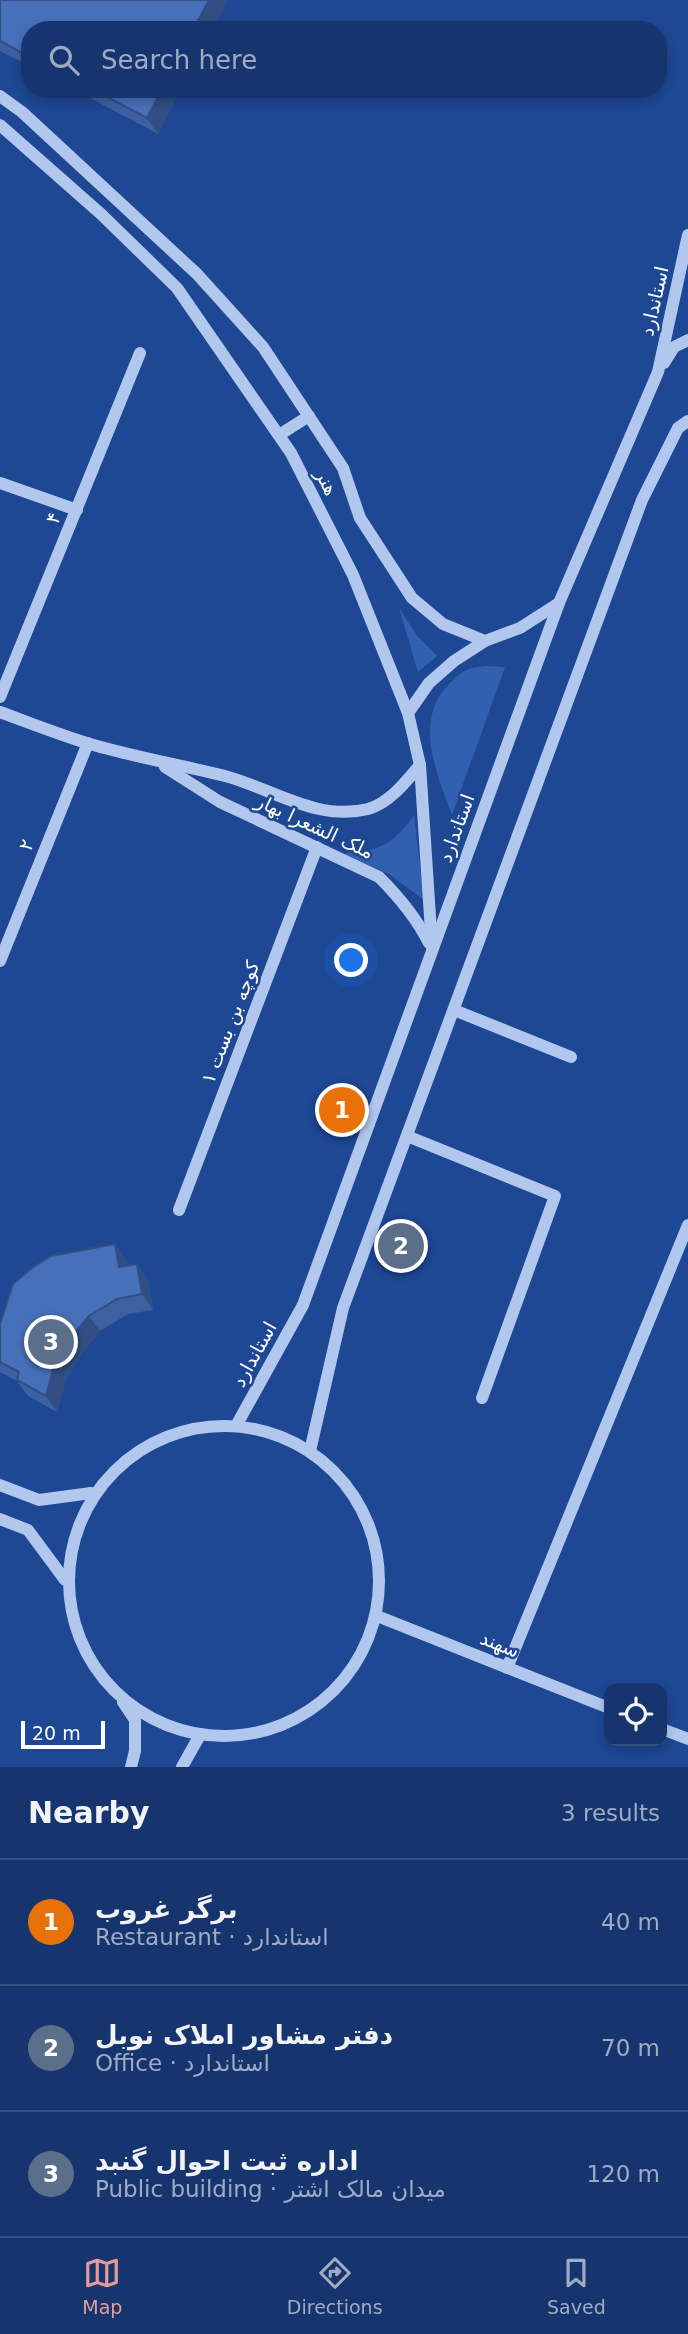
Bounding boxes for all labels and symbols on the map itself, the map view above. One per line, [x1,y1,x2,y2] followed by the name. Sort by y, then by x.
[635,264,674,338] street label: استاندارد
[310,464,343,499] street label: هنر
[41,509,65,527] street label: ۴
[251,789,377,864] street label: ملک الشعرا بهار
[434,791,479,865] street label: استاندارد
[14,836,38,854] street label: ۲
[334,943,368,977] your location
[196,957,265,1087] street label: کوچه بن بست ۱
[319,1084,365,1136] pin: 1
[378,1220,424,1272] pin: 2
[28,1316,74,1368] pin: 3
[227,1318,282,1391] street label: استاندارد
[477,1626,523,1663] street label: سهند
[21,1718,105,1750] scale bar

